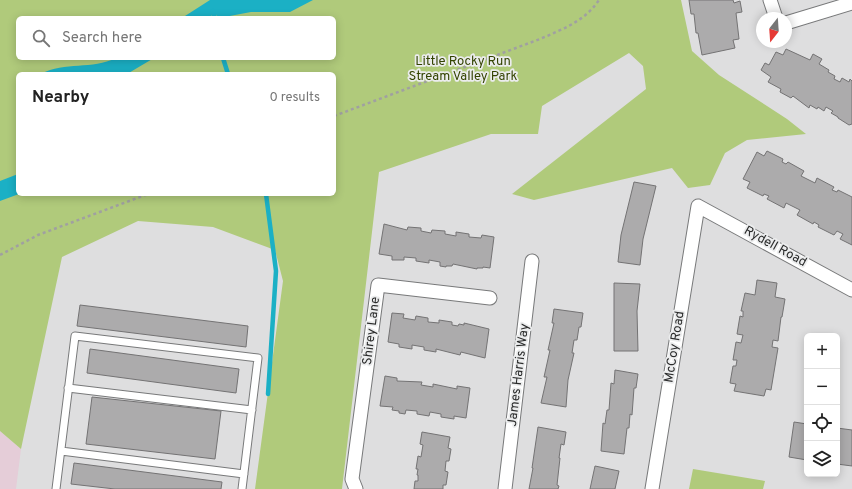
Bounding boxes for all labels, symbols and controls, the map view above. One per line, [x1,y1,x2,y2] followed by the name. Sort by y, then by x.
[756,12,792,48] north arrow
[16,16,336,60] search box
[30,27,52,49] icon: search
[62,29,142,48] text: Search here
[409,54,518,85] park label: Little Rocky Run Stream Valley Park
[32,87,89,109] text: Nearby
[269,90,320,106] text: 0 results
[741,223,809,271] street label: Rydell Road
[360,296,384,366] street label: Shirey Lane
[661,310,689,384] street label: McCoy Road
[505,323,533,427] street label: James Harris Way
[804,333,840,477] map controls
[804,333,840,369] button: +
[804,369,840,405] button: −
[804,405,840,441] button: locate
[804,441,840,477] button: layers

